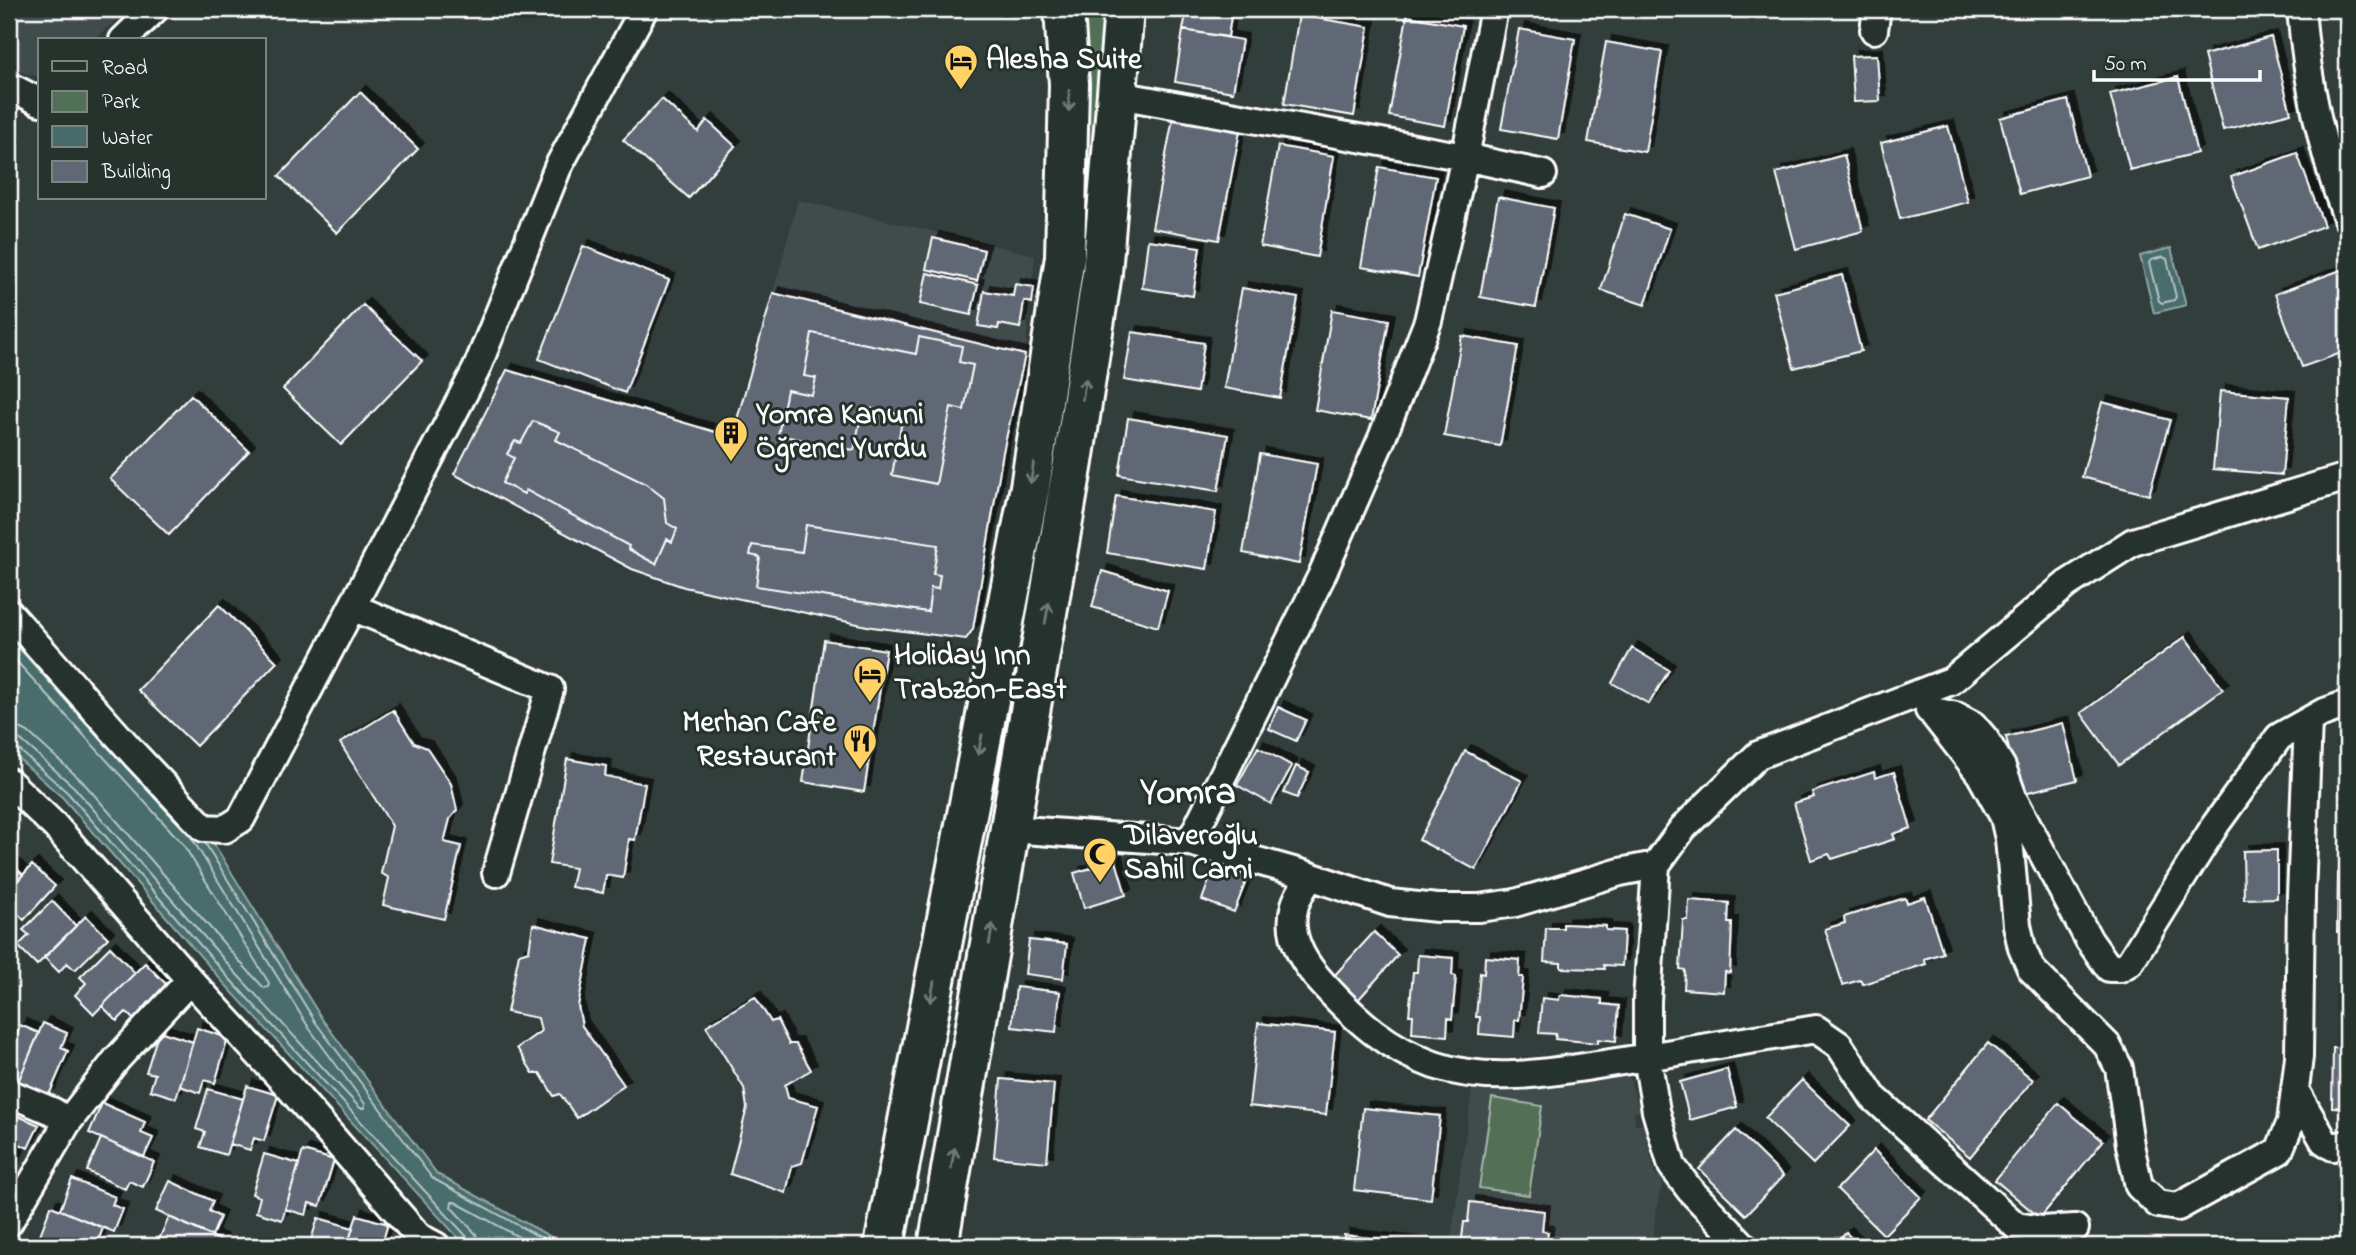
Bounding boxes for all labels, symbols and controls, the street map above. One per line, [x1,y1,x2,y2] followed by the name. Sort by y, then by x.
[38,38,266,200] legend
[2094,38,2260,82] scale bar
[986,39,1143,83] place label: Alesha Suite
[942,42,980,91] hotel icon: Alesha Suite
[2104,50,2147,80] text: 50 m
[102,54,148,84] text: Road
[102,88,141,118] text: Park
[1062,90,1076,113] one-way arrow
[102,124,153,154] text: Water
[101,158,171,190] text: Building
[1078,378,1091,401] one-way arrow
[755,394,927,473] place label: Yomra Kanuni Öğrenci Yurdu
[712,414,750,463] building icon: Yomra Kanuni Öğrenci Yurdu
[1025,461,1038,484] one-way arrow
[1040,602,1054,625] one-way arrow
[894,635,1067,713] place label: Holiday Inn Trabzon-East
[851,655,889,704] hotel icon: Holiday Inn Trabzon-East
[682,702,838,780] place label: Merhan Cafe Restaurant
[841,722,879,771] restaurant icon: Merhan Cafe Restaurant
[973,733,986,756] one-way arrow
[1139,767,1236,821] district label: Yomra
[1122,815,1258,893] place label: Dilaveroğlu Sahil Cami
[1081,835,1119,884] mosque icon: Dilaveroğlu Sahil Cami
[985,923,998,946] one-way arrow
[925,980,939,1003] one-way arrow
[947,1147,960,1170] one-way arrow

